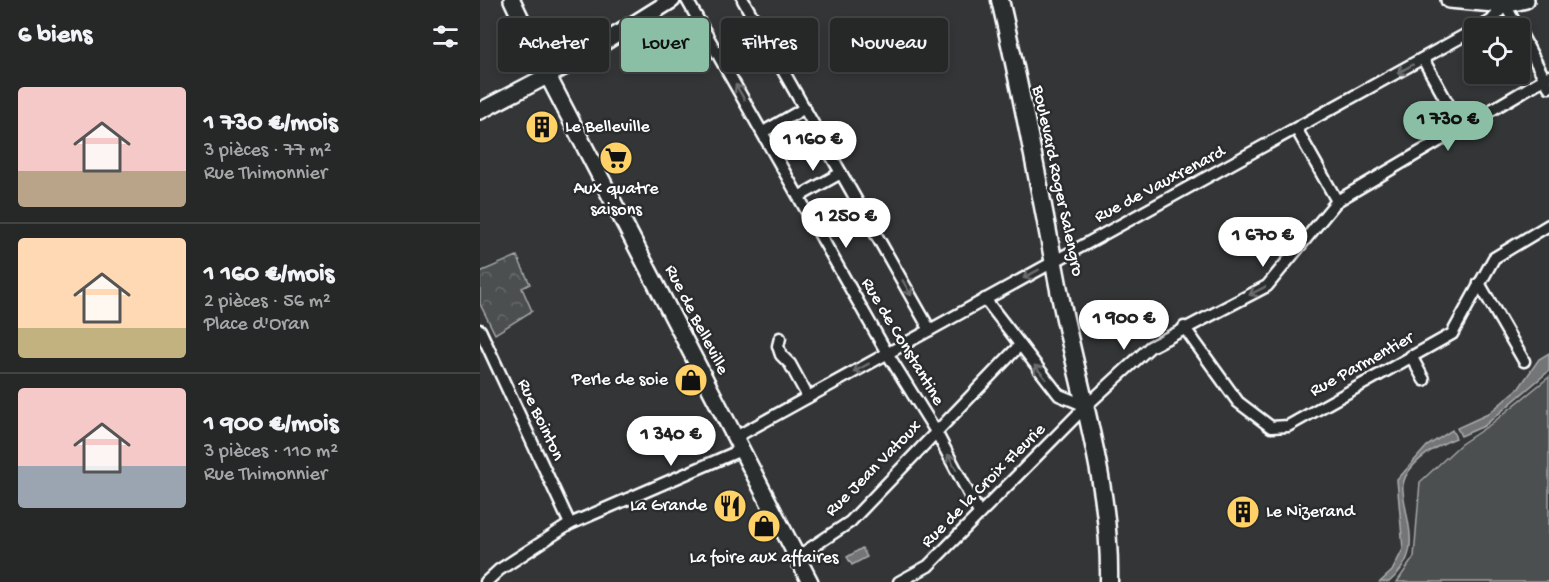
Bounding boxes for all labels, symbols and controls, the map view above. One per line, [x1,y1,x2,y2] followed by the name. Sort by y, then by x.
[498,18,609,72] chip: Acheter
[621,18,709,72] chip: Louer
[721,18,818,72] chip: Filtres
[830,18,948,72] chip: Nouveau
[1464,18,1530,84] map controls
[1464,18,1530,84] button: locate
[429,20,462,53] icon: filters
[18,21,92,52] text: 6 biens
[1397,63,1414,75] one-way arrow
[1026,83,1087,278] street label: Boulevard Roger Salengro
[734,84,746,101] one-way arrow
[1393,101,1503,152] pin: 1 730 €
[204,109,337,140] text: 1 730 €/mois
[524,109,560,145] building icon: Le Belleville
[1417,109,1479,132] text: 1 730 €
[66,111,138,183] icon: home
[565,117,651,138] place label: Le Belleville
[758,121,868,172] pin: 1 160 €
[783,129,843,152] text: 1 160 €
[204,140,332,163] text: 3 pièces · 77 m²
[598,140,634,176] supermarket icon: Aux quatre saisons
[1091,141,1230,228] street label: Rue de Vauxrenard
[204,163,327,186] text: Rue Thimonnier
[573,179,659,221] place label: Aux quatre saisons
[791,198,901,249] pin: 1 250 €
[815,206,877,229] text: 1 250 €
[1208,217,1318,268] pin: 1 670 €
[1232,225,1294,248] text: 1 670 €
[204,260,334,291] text: 1 160 €/mois
[66,262,138,334] icon: home
[659,262,733,379] street label: Rue de Belleville
[1023,268,1040,280] one-way arrow
[856,275,949,410] street label: Rue de Constantine
[901,280,913,297] one-way arrow
[1248,286,1266,297] one-way arrow
[204,291,331,314] text: 2 pièces · 56 m²
[1069,300,1179,351] pin: 1 900 €
[1093,308,1155,331] text: 1 900 €
[204,314,309,337] text: Place d'Oran
[1307,327,1419,402] street label: Rue Parmentier
[673,362,709,398] shop icon: Perle de soie
[852,363,870,374] one-way arrow
[1033,365,1047,380] one-way arrow
[571,370,669,391] place label: Perle de soie
[512,376,568,465] street label: Rue Bointon
[204,410,338,441] text: 1 900 €/mois
[66,412,138,484] icon: home
[616,416,726,467] pin: 1 340 €
[821,416,927,522] street label: Rue Jean Vatoux
[917,419,1051,553] street label: Rue de la Croix Fleurie
[641,424,701,447] text: 1 340 €
[204,441,338,464] text: 3 pièces · 110 m²
[946,453,957,471] one-way arrow
[204,464,327,487] text: Rue Thimonnier
[712,488,748,524] restaurant icon: La Grande
[1225,494,1261,530] building icon: Le Nizerand
[630,496,708,517] place label: La Grande
[1266,502,1356,523] place label: Le Nizerand
[746,508,782,544] shop icon: La foire aux affaires
[690,548,840,569] place label: La foire aux affaires

